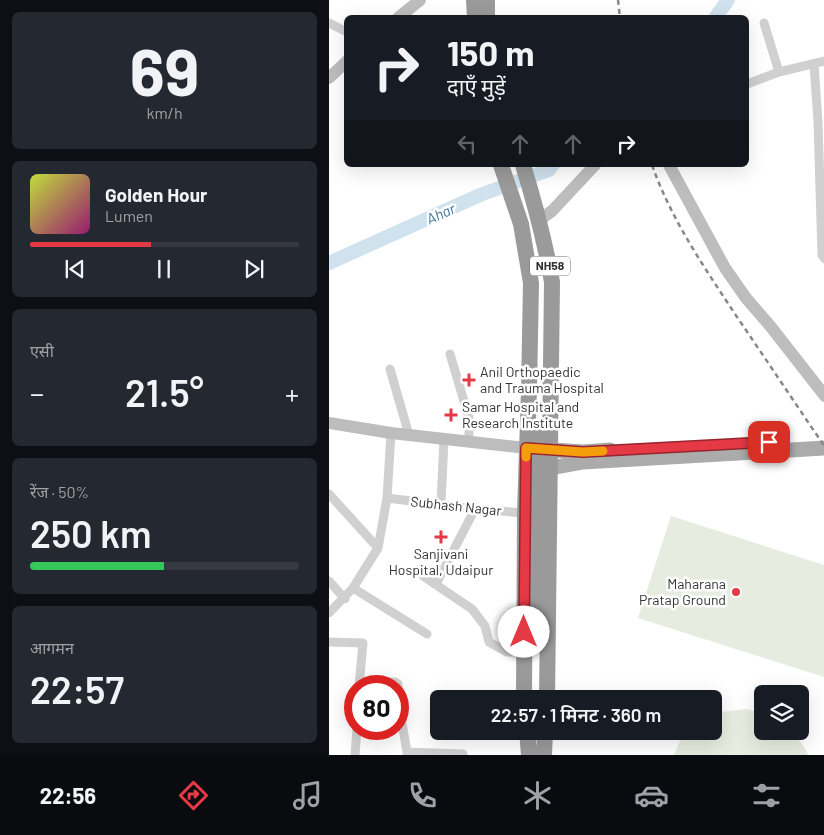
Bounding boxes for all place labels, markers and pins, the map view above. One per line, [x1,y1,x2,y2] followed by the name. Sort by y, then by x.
[480,363,604,396] place label: Anil Orthopaedic and Trauma Hospital
[462,373,476,387] marker: Anil Orthopaedic and Trauma Hospital
[462,398,579,431] place label: Samar Hospital and Research Institute
[444,408,458,422] marker: Samar Hospital and Research Institute
[748,421,790,463] pin
[434,530,448,544] marker: Sanjivani Hospital, Udaipur
[389,545,493,578] place label: Sanjivani Hospital, Udaipur
[639,575,726,608] place label: Maharana Pratap Ground
[730,586,742,598] marker: Maharana Pratap Ground

